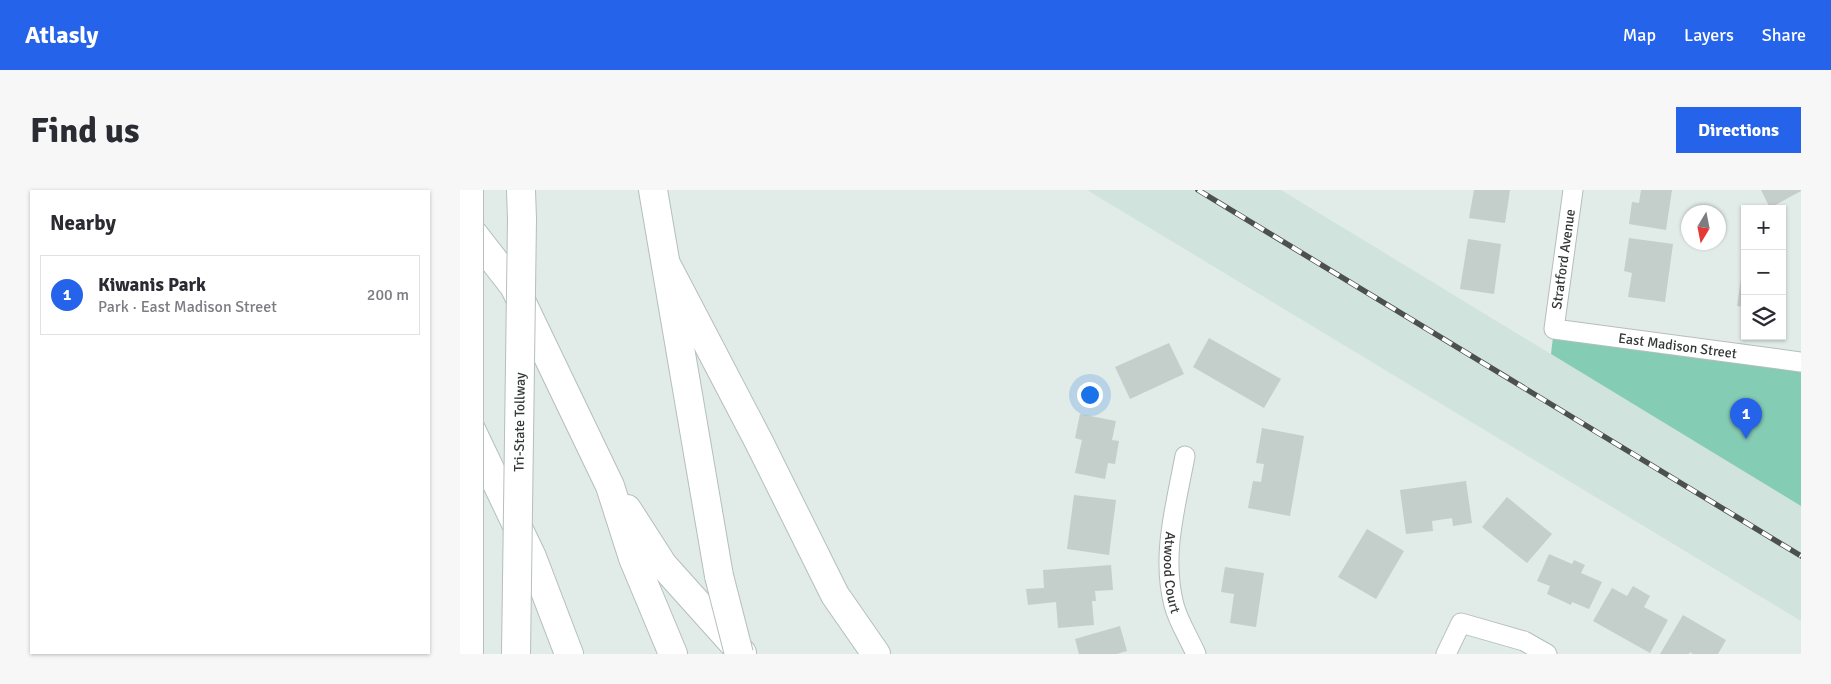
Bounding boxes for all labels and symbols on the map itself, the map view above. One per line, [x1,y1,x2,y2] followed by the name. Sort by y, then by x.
[1681,205,1726,250] north arrow
[1548,208,1579,310] street label: Stratford Avenue
[1617,330,1738,362] street label: East Madison Street
[511,372,529,472] street label: Tri-State Tollway
[1077,382,1103,408] your location
[1730,398,1762,439] pin: 1
[1160,531,1184,616] street label: Atwood Court

